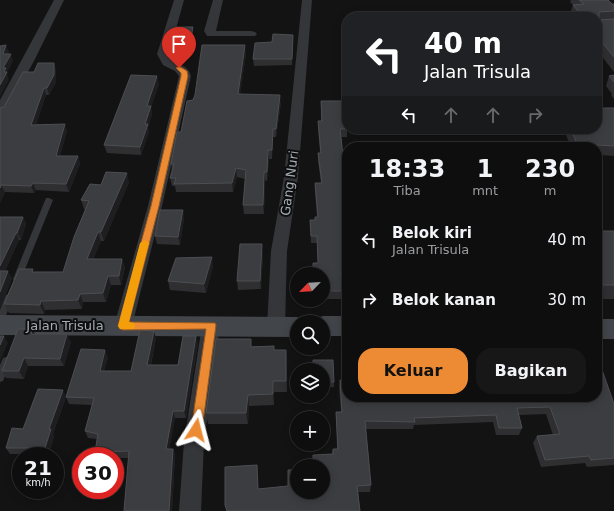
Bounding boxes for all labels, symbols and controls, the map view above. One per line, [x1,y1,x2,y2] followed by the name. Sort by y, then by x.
[162,27,196,68] pin
[424,27,502,60] text: 40 m
[358,28,410,80] icon: left
[168,33,190,55] icon: arrive
[424,61,531,82] text: Jalan Trisula
[398,104,420,126] icon: left
[440,104,462,126] icon: ahead
[482,104,504,126] icon: ahead
[524,104,546,126] icon: right
[278,150,301,217] street label: Gang Nuri
[369,155,445,183] text: 18:33
[477,155,493,183] text: 1
[525,155,575,183] text: 230
[393,183,421,198] text: Tiba
[472,183,498,198] text: mnt
[544,183,556,198] text: m
[392,224,472,242] text: Belok kiri
[358,229,380,251] icon: left
[548,231,586,249] text: 40 m
[392,242,469,257] text: Jalan Trisula
[290,267,330,307] north arrow
[290,267,330,499] map controls
[358,289,380,311] icon: right
[392,291,496,309] text: Belok kanan
[548,291,586,309] text: 30 m
[290,315,330,355] button: search
[25,318,104,333] street label: Jalan Trisula
[358,348,468,394] button: Keluar
[476,348,586,394] button: Bagikan
[290,363,330,403] button: layers
[175,409,217,451] position arrow
[290,411,330,451] button: +
[72,447,124,499] speed limit sign: 30
[24,456,52,480] text: 21
[290,459,330,499] button: −
[25,477,51,488] text: km/h

